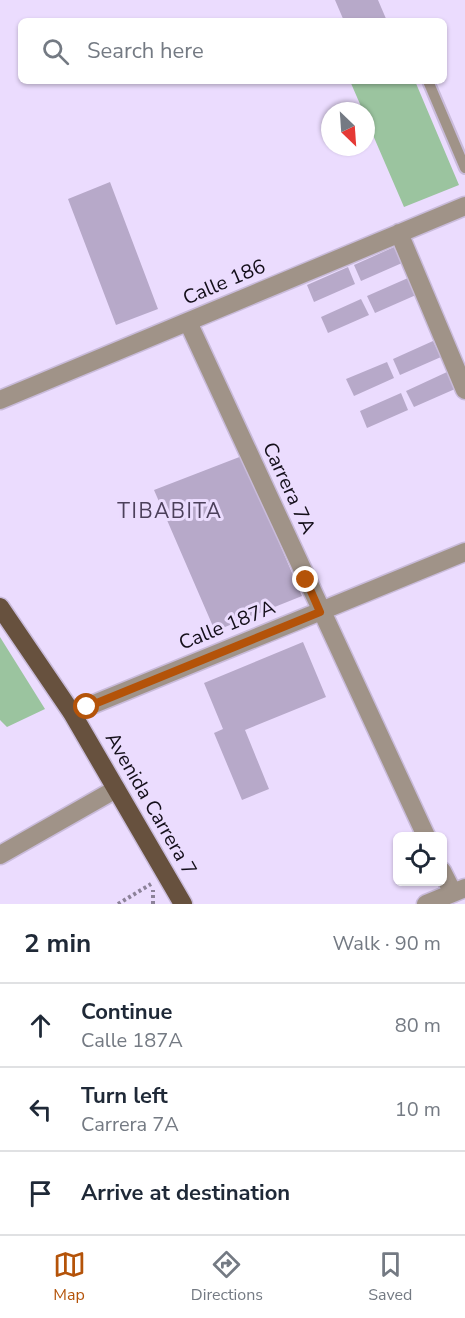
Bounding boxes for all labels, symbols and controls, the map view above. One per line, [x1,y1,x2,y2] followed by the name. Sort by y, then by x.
[18,18,447,84] search box
[39,35,72,68] icon: search
[87,36,204,66] text: Search here
[321,102,375,156] north arrow
[179,253,269,311] street label: Calle 186
[256,438,322,538] street label: Carrera 7A
[117,497,223,525] district label: TIBABITA
[292,566,318,592] route end
[175,593,280,657] street label: Calle 187A
[73,693,99,719] route start
[99,727,203,881] street label: Avenida Carrera 7
[393,832,447,886] map controls
[393,832,447,886] button: locate
[24,926,91,961] text: 2 min
[333,930,441,957] text: Walk · 90 m
[81,997,172,1027] text: Continue
[24,1009,57,1042] icon: ahead
[395,1012,441,1039] text: 80 m
[81,1027,183,1054] text: Calle 187A
[81,1081,168,1111] text: Turn left
[24,1093,57,1126] icon: left
[395,1096,441,1123] text: 10 m
[81,1111,179,1138] text: Carrera 7A
[24,1177,57,1210] icon: arrive
[81,1178,290,1208] text: Arrive at destination
[53,1248,86,1306] tab: Map
[191,1248,263,1306] tab: Directions
[368,1248,412,1306] tab: Saved

